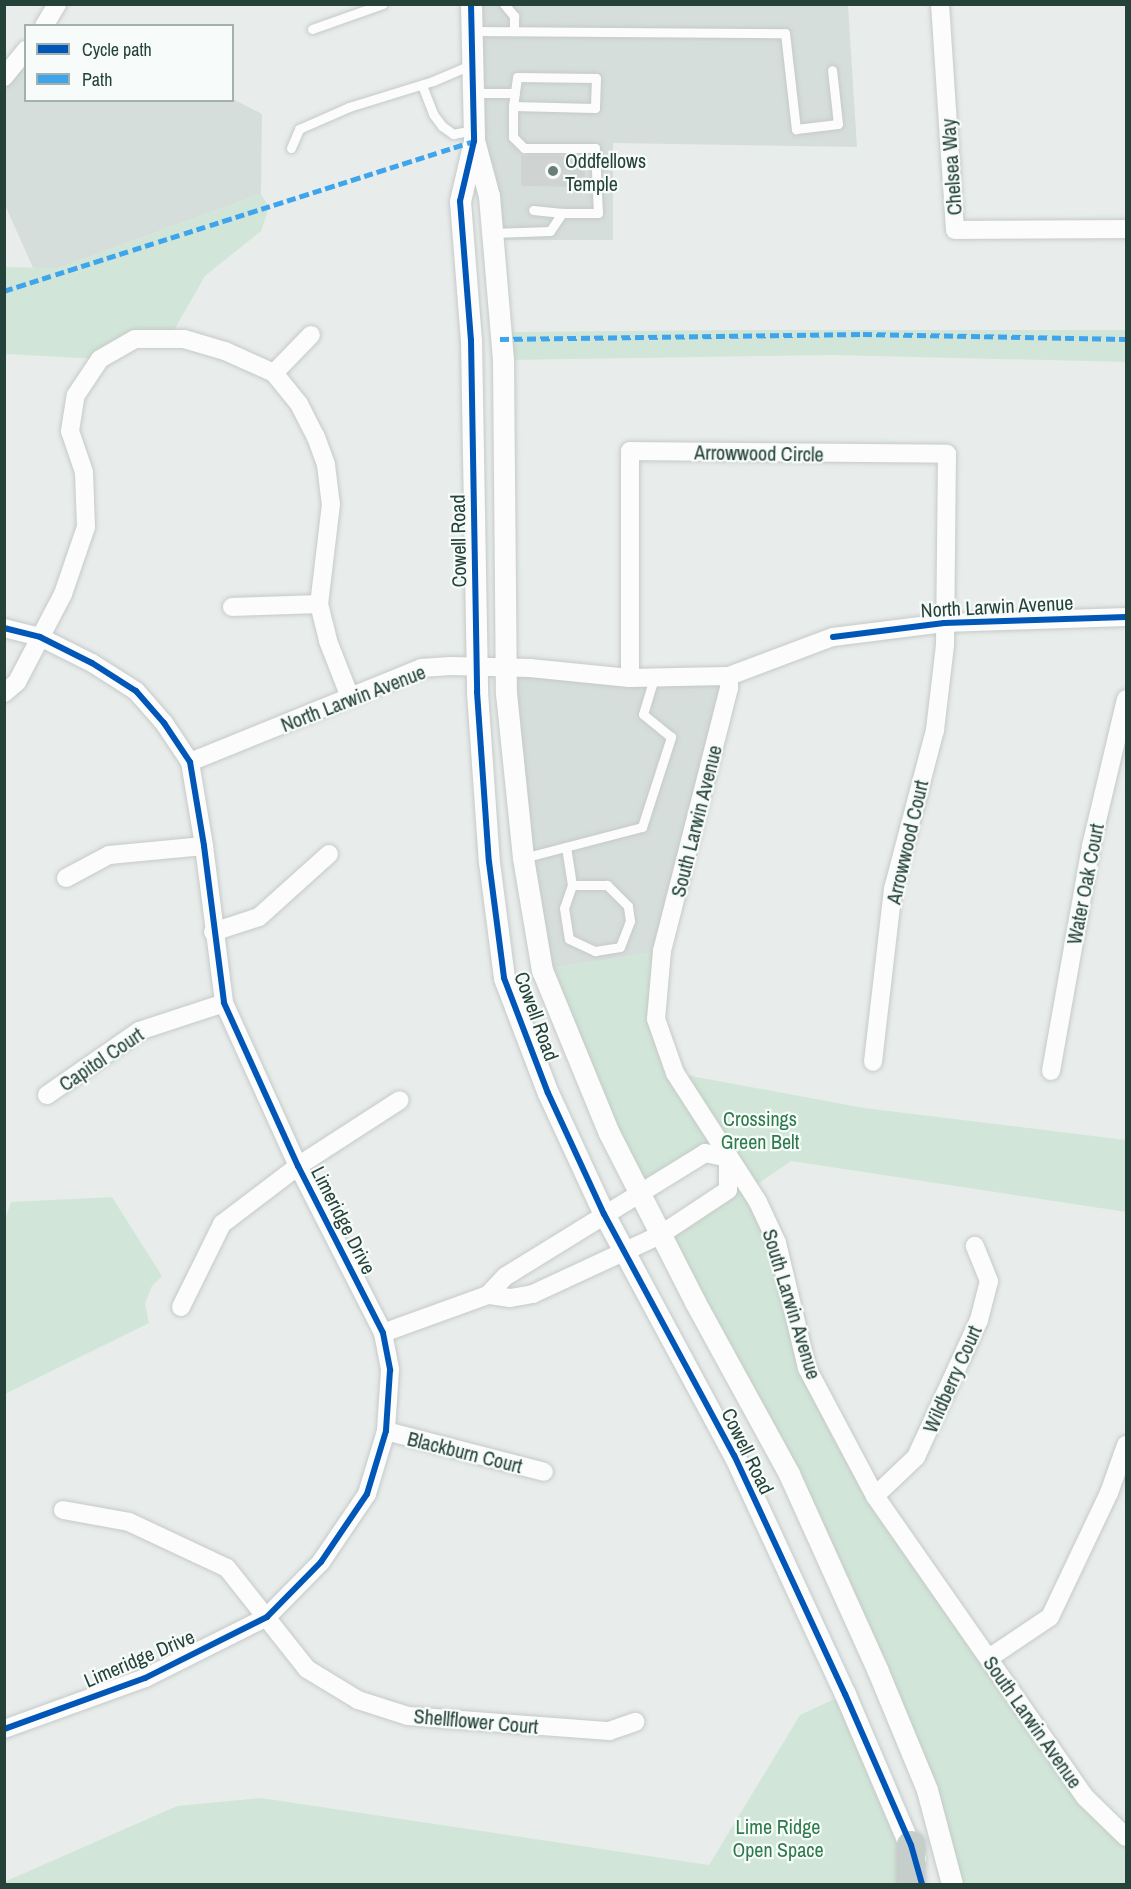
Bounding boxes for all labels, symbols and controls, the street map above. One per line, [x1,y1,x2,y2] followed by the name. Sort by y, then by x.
[24,24,234,102] legend
[82,37,152,62] text: Cycle path
[82,67,112,92] text: Path
[936,118,966,216] street label: Chelsea Way
[565,148,646,195] place label: Oddfellows Temple
[546,164,560,178] marker: Oddfellows Temple
[694,440,824,466] street label: Arrowwood Circle
[445,494,471,588] street label: Cowell Road
[920,590,1074,622] street label: North Larwin Avenue
[277,659,429,737] street label: North Larwin Avenue
[665,742,727,900] street label: South Larwin Avenue
[881,778,933,906] street label: Arrowwood Court
[1062,822,1108,946] street label: Water Oak Court
[510,968,564,1064] street label: Cowell Road
[54,1022,148,1096] street label: Capitol Court
[721,1107,799,1154] park label: Crossings Green Belt
[307,1162,381,1278] street label: Limeridge Drive
[758,1226,826,1382] street label: South Larwin Avenue
[918,1322,986,1436] street label: Wildberry Court
[717,1404,779,1498] street label: Cowell Road
[405,1426,525,1478] street label: Blackburn Court
[80,1624,198,1692] street label: Limeridge Drive
[978,1651,1088,1793] street label: South Larwin Avenue
[413,1704,539,1738] street label: Shellflower Court
[732,1815,824,1862] park label: Lime Ridge Open Space

